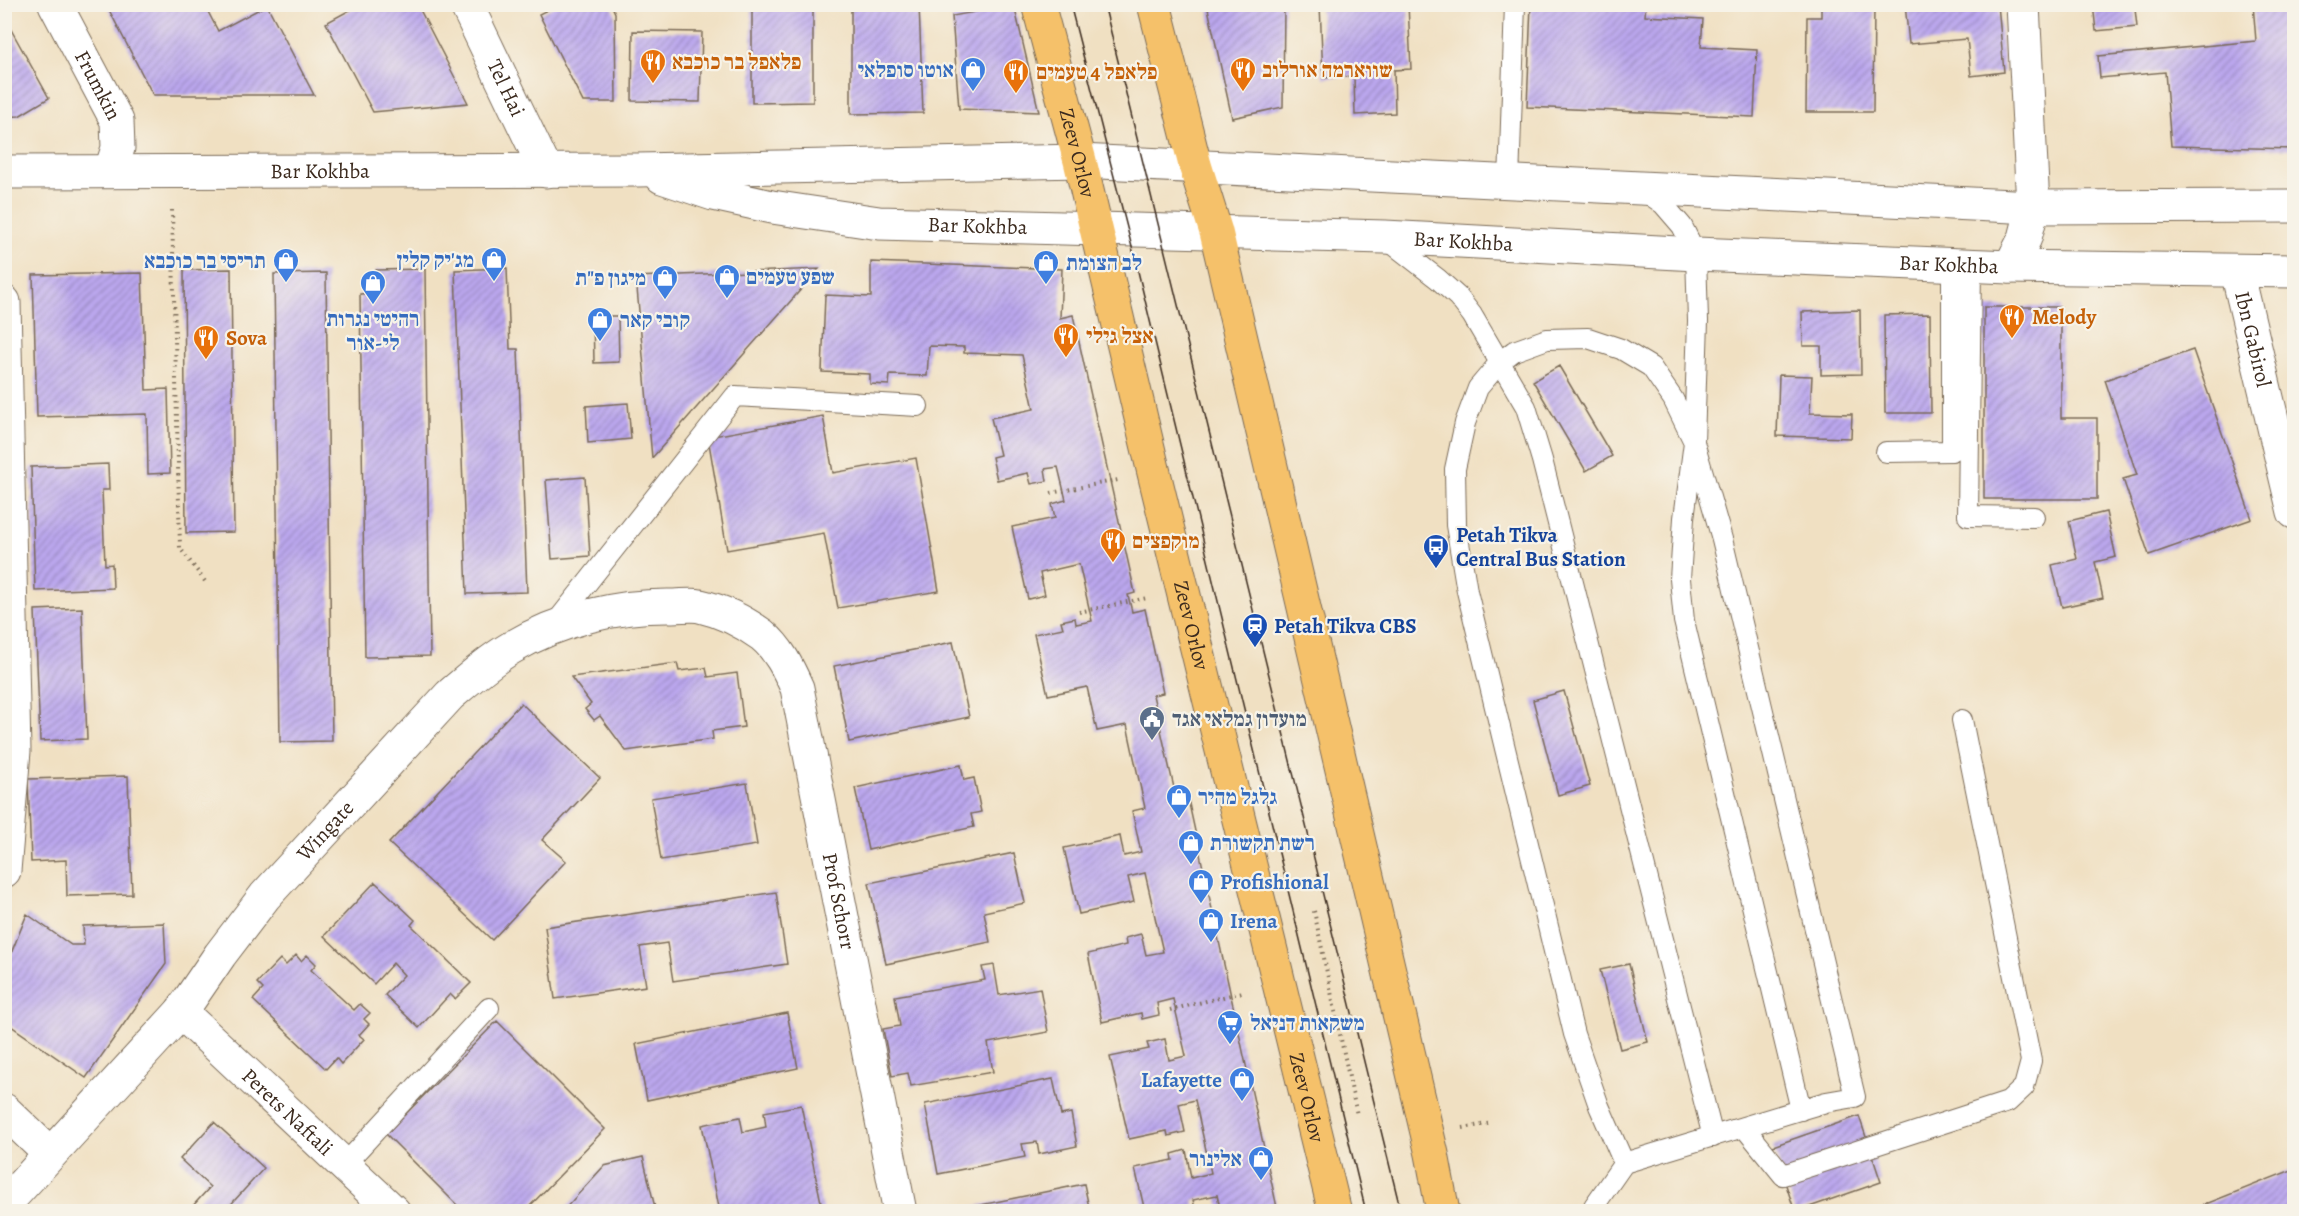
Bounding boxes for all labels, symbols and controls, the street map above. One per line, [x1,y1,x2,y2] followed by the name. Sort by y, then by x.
[68,46,128,125] street label: Frumkin
[638,47,668,85] restaurant icon: פלאפל בר כוכבא
[672,48,801,76] place label: פלאפל בר כוכבא
[481,55,532,121] street label: Tel Hai
[958,55,988,93] shop icon: אוטו סופלאי
[1228,55,1258,93] restaurant icon: שווארמה אורלוב
[858,56,954,84] place label: אוטו סופלאי
[1262,56,1393,84] place label: שווארמה אורלוב
[1001,57,1031,95] restaurant icon: פלאפל 4 טעמים
[1036,58,1157,86] place label: פלאפל 4 טעמים
[1053,105,1102,201] street label: Zeev Orlov
[270,157,370,185] street label: Bar Kokhba
[927,210,1028,241] street label: Bar Kokhba
[1413,225,1514,258] street label: Bar Kokhba
[479,245,509,283] shop icon: מג'יק קלין
[271,246,301,284] shop icon: תריסי בר כוכבא
[397,246,474,274] place label: מג'יק קלין
[144,247,266,275] place label: תריסי בר כוכבא
[1031,248,1061,286] shop icon: לב הצומת
[1898,248,1999,281] street label: Bar Kokhba
[1066,249,1142,277] place label: לב הצומת
[712,262,742,300] shop icon: שפע טעמים
[650,263,680,301] shop icon: מיגון פ"ת
[746,263,835,291] place label: שפע טעמים
[575,264,646,292] place label: מיגון פ"ת
[358,268,388,306] shop icon: רהיטי נגרות לי-אור
[2228,288,2278,390] street label: Ibn Gabirol
[1997,302,2027,340] restaurant icon: Melody
[2032,303,2098,331] place label: Melody
[327,305,419,357] place label: רהיטי נגרות לי-אור
[585,305,615,343] shop icon: קובי קאר
[620,306,690,334] place label: קובי קאר
[1051,321,1081,359] restaurant icon: אצל גילי
[1086,322,1154,350] place label: אצל גילי
[191,323,221,361] restaurant icon: Sova
[226,324,268,352] place label: Sova
[1456,521,1626,573] place label: Petah Tikva Central Bus Station
[1098,526,1128,564] restaurant icon: מוקפצים
[1132,527,1200,555] place label: מוקפצים
[1421,532,1451,570] bus stop icon: Petah Tikva Central Bus Station
[1167,578,1216,674] street label: Zeev Orlov
[1240,611,1270,649] station icon: Petah Tikva CBS
[1274,612,1417,640] place label: Petah Tikva CBS
[1137,704,1167,742] public building icon: מועדון גמלאי אגד
[1172,705,1307,733] place label: מועדון גמלאי אגד
[1164,782,1194,820] shop icon: גלגל מהיר
[1198,783,1277,811] place label: גלגל מהיר
[290,794,360,868] street label: Wingate
[1176,828,1206,866] shop icon: רשת תקשורת
[1210,829,1315,857] place label: רשת תקשורת
[816,850,862,952] street label: Prof Schorr
[1186,867,1216,905] shop icon: Profishional
[1220,868,1329,896] place label: Profishional
[1196,906,1226,944] shop icon: Irena
[1230,907,1278,935] place label: Irena
[1215,1008,1245,1046] supermarket icon: משקאות דניאל
[1250,1009,1365,1037] place label: משקאות דניאל
[1282,1050,1332,1146] street label: Zeev Orlov
[236,1062,339,1162] street label: Perets Naftali
[1227,1065,1257,1103] shop icon: Lafayette
[1141,1066,1222,1094] place label: Lafayette
[1246,1144,1276,1182] shop icon: אלינור
[1189,1145,1242,1173] place label: אלינור

